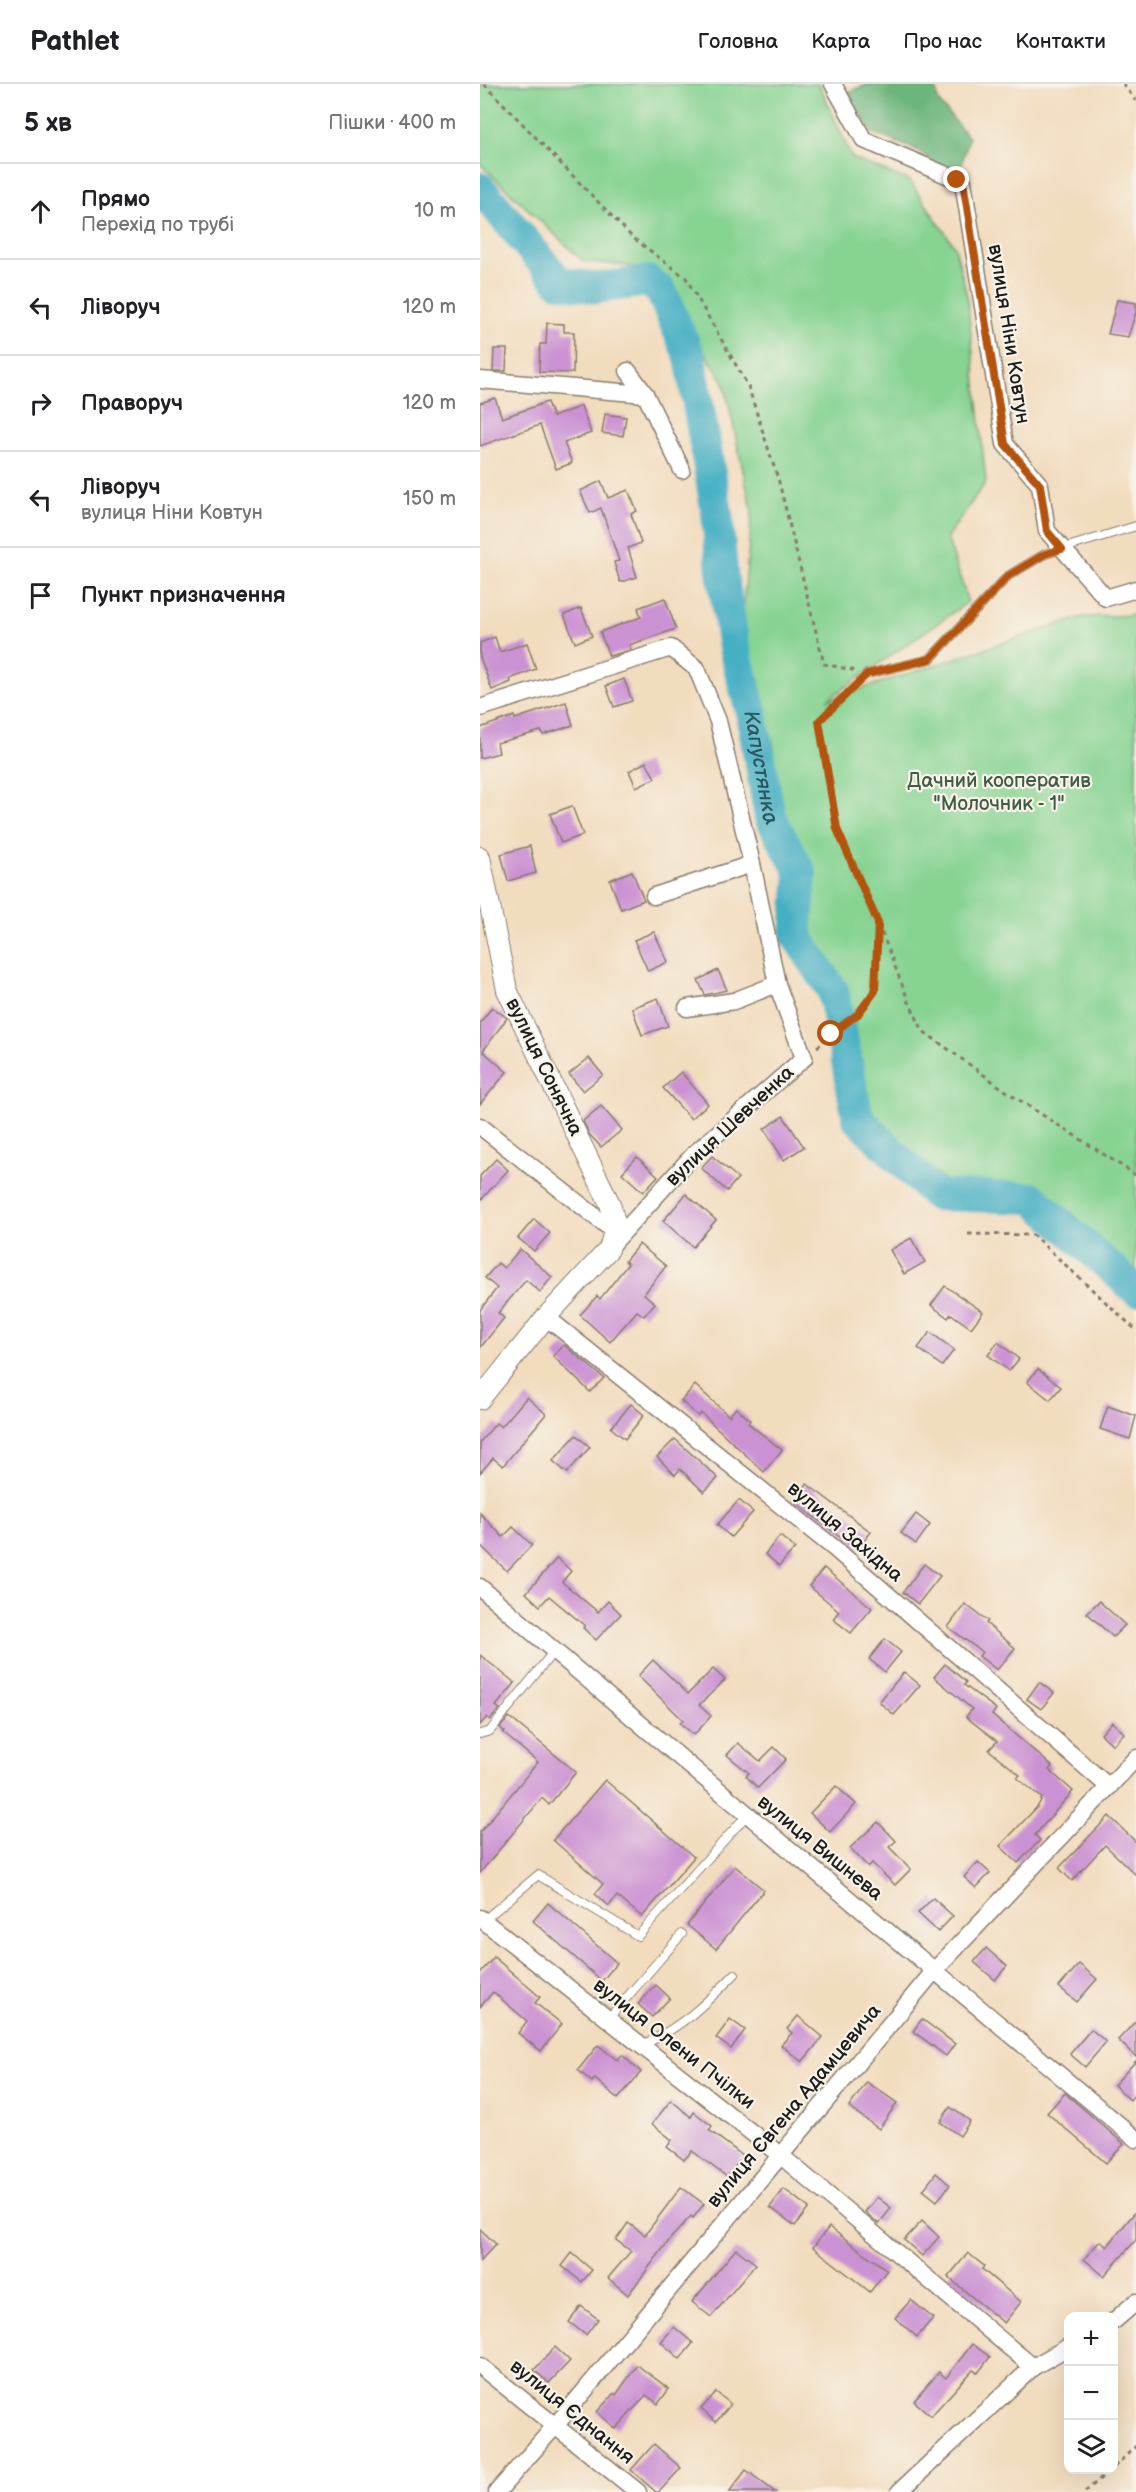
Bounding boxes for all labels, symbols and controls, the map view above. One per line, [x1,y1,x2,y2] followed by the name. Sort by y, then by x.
[30,25,119,58] text: Pathlet
[698,29,778,54] text: Головна
[811,29,870,54] text: Карта
[903,29,982,54] text: Про нас
[1015,29,1106,54] text: Контакти
[24,108,72,139] text: 5 хв
[328,111,456,135] text: Пішки · 400 m
[943,166,969,192] route end
[81,186,150,213] text: Прямо
[24,195,57,228] icon: ahead
[415,199,456,223] text: 10 m
[81,213,234,237] text: Перехід по трубі
[983,242,1035,426] street label: вулиця Ніни Ковтун
[24,291,57,324] icon: left
[81,294,161,321] text: Ліворуч
[403,295,456,319] text: 120 m
[24,387,57,420] icon: right
[81,390,183,417] text: Праворуч
[403,391,456,415] text: 120 m
[81,474,161,501] text: Ліворуч
[24,483,57,516] icon: left
[403,487,456,511] text: 150 m
[81,501,263,525] text: вулиця Ніни Ковтун
[24,579,57,612] icon: arrive
[81,582,286,609] text: Пункт призначення
[739,708,784,829] water label: Капустянка
[907,769,1091,816] park label: Дачний кооператив "Молочник - 1"
[500,994,588,1140] street label: вулиця Сонячна
[817,1020,843,1046] route start
[661,1060,799,1192] street label: вулиця Шевченка
[782,1477,908,1587] street label: вулиця Західна
[752,1790,888,1906] street label: вулиця Вишнева
[588,1973,760,2115] street label: вулиця Олени Пчілки
[702,1999,886,2213] street label: вулиця Євгена Адамцевича
[1064,2312,1118,2474] map controls
[1064,2312,1118,2366] button: +
[505,2354,639,2470] street label: вулиця Єднання
[1064,2366,1118,2420] button: −
[1064,2420,1118,2474] button: layers

